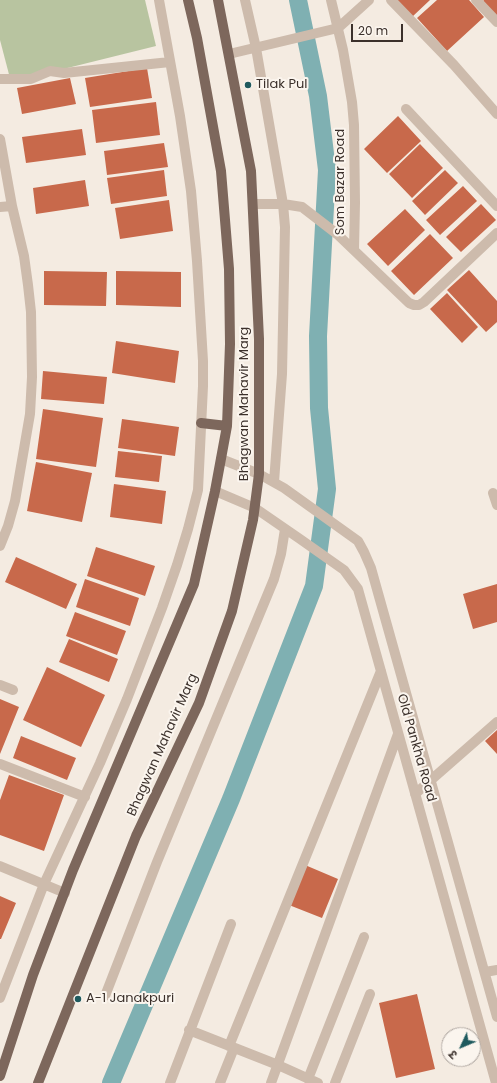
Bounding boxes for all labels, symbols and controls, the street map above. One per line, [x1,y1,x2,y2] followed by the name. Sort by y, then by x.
[353,16,405,42] scale bar
[358,22,388,39] text: 20 m
[256,77,307,93] place label: Tilak Pul
[243,80,253,90] marker: Tilak Pul
[333,129,349,235] street label: Som Bazar Road
[237,327,253,481] street label: Bhagwan Mahavir Marg
[124,671,202,819] street label: Bhagwan Mahavir Marg
[393,692,439,804] street label: Old Pankha Road
[86,991,174,1007] place label: A-1 Janakpuri
[73,994,83,1004] marker: A-1 Janakpuri
[441,1027,481,1067] north arrow
[445,1047,461,1062] text: उ

